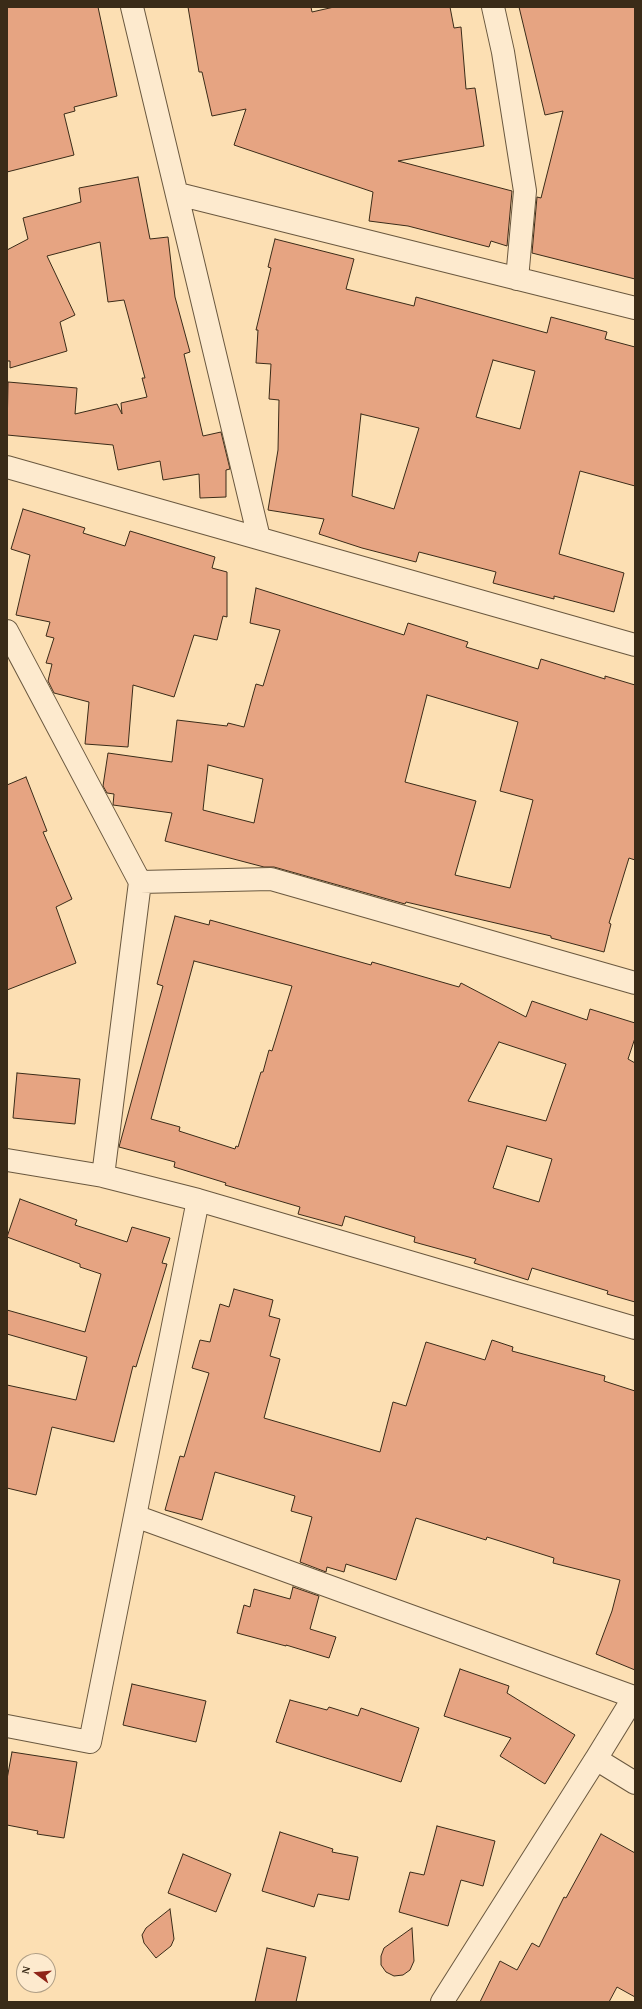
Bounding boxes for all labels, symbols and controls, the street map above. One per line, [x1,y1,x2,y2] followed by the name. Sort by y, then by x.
[16,1953,56,1993] north arrow
[17,1964,34,1976] text: N

